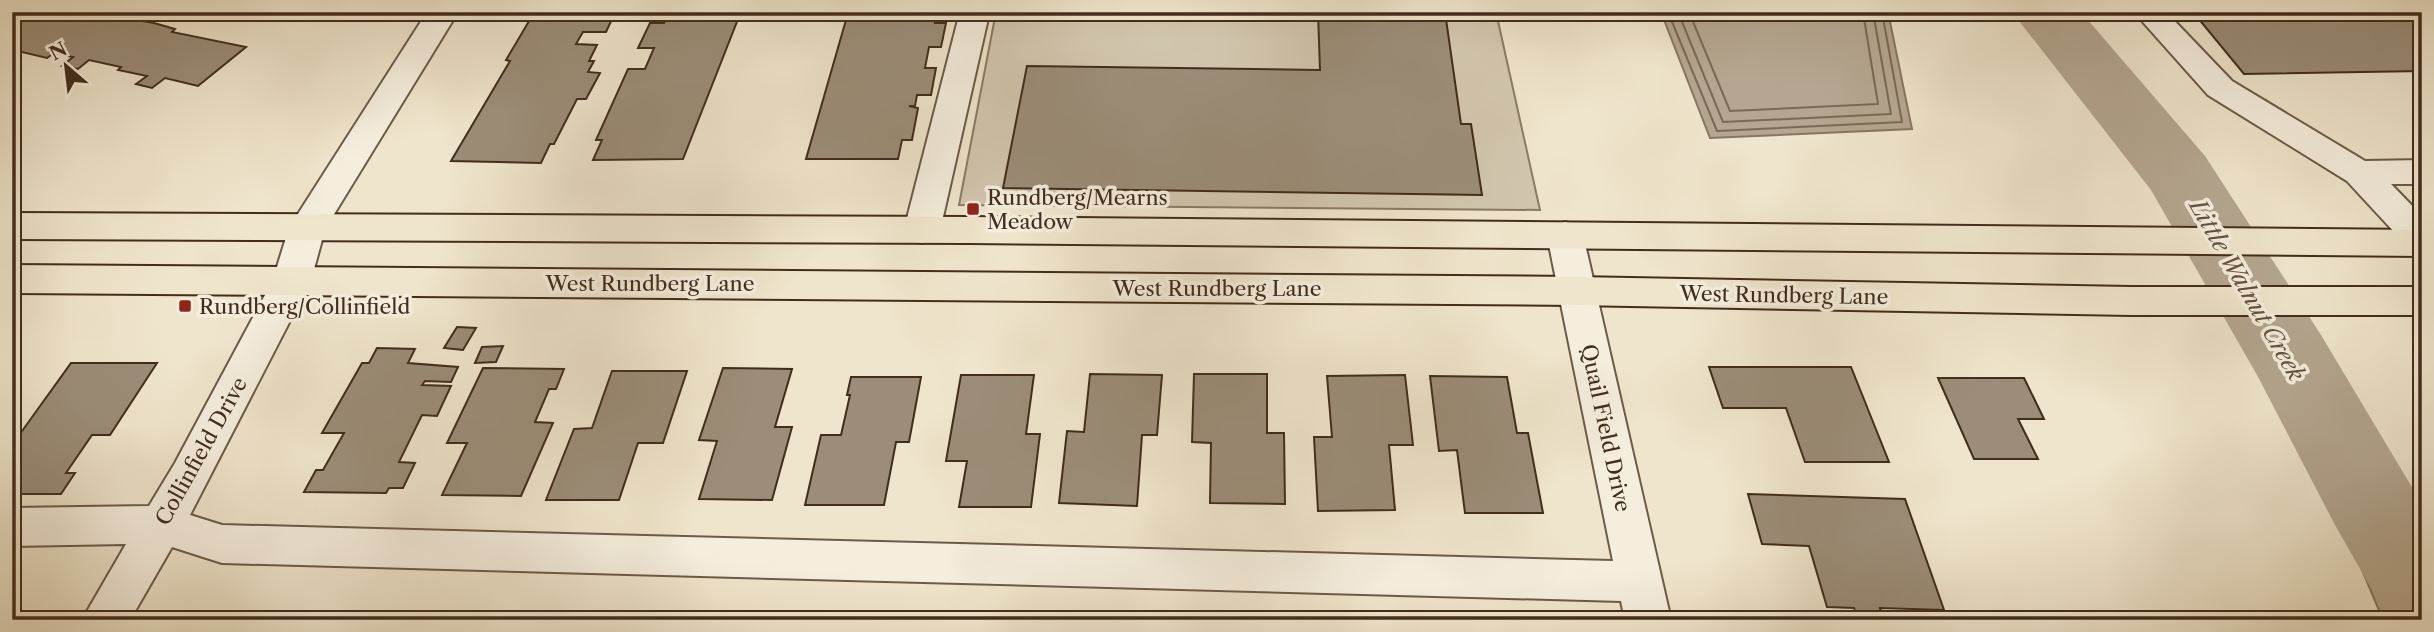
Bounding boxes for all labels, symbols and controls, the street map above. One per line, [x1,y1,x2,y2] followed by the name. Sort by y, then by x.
[32,32,102,102] north arrow
[46,37,71,65] text: N
[987,185,1168,234] place label: Rundberg/Mearns Meadow
[2183,192,2310,386] water label: Little Walnut Creek
[965,201,981,217] marker: Rundberg/Mearns Meadow
[545,271,754,296] street label: West Rundberg Lane
[1112,276,1321,301] street label: West Rundberg Lane
[1678,281,1889,309] street label: West Rundberg Lane
[199,294,410,319] place label: Rundberg/Collinfield
[177,298,193,314] marker: Rundberg/Collinfield
[1576,342,1636,514] street label: Quail Field Drive
[150,373,252,529] street label: Collinfield Drive

